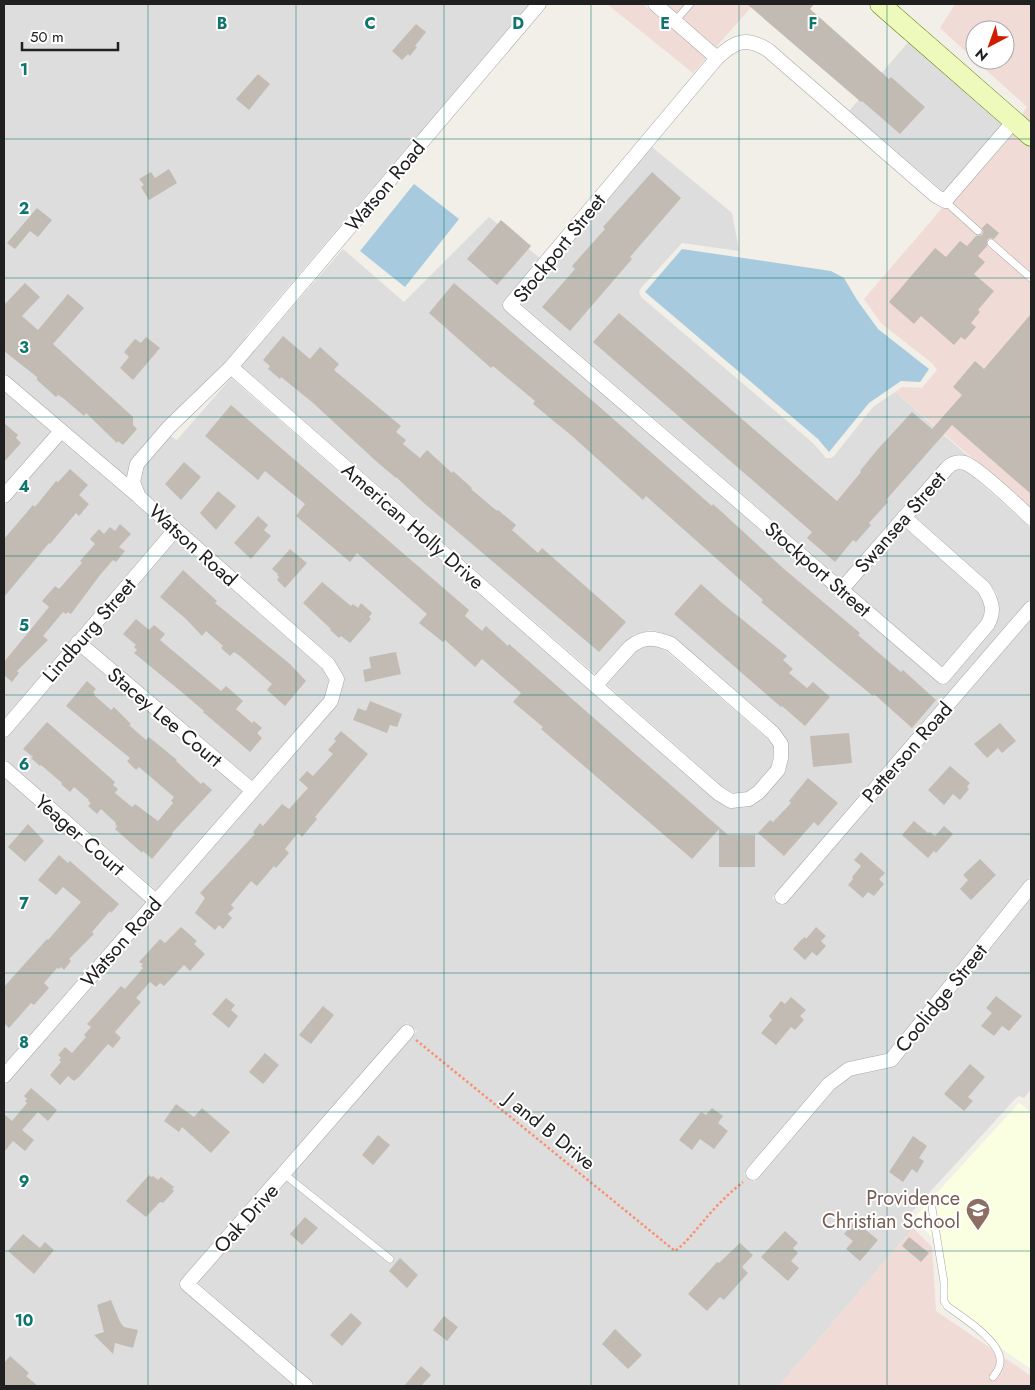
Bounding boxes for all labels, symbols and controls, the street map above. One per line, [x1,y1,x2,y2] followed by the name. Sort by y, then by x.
[217,12,227,35] text: B
[364,12,376,35] text: C
[512,12,524,35] text: D
[660,12,670,35] text: E
[809,12,817,35] text: F
[22,20,119,52] scale bar
[965,20,1015,70] north arrow
[30,26,64,48] text: 50 m
[971,44,992,66] text: N
[20,58,28,81] text: 1
[339,135,432,238] street label: Watson Road
[506,187,613,309] street label: Stockport Street
[19,197,29,220] text: 2
[19,336,29,359] text: 3
[335,456,490,597] street label: American Holly Drive
[848,465,953,580] street label: Swansea Street
[18,475,30,498] text: 4
[142,498,244,593] street label: Watson Road
[758,515,877,624] street label: Stockport Street
[36,572,143,689] street label: Lindburg Street
[19,614,29,637] text: 5
[101,661,229,774] street label: Stacey Lee Court
[855,696,959,809] street label: Patterson Road
[19,753,29,776] text: 6
[28,788,131,883] street label: Yeager Court
[74,891,169,994] street label: Watson Road
[19,892,29,915] text: 7
[889,938,994,1059] street label: Coolidge Street
[19,1031,29,1054] text: 8
[496,1084,602,1177] street label: J and B Drive
[19,1170,29,1193] text: 9
[207,1177,285,1260] street label: Oak Drive
[822,1184,960,1236] place label: Providence Christian School
[965,1197,991,1231] school or university icon: Providence Christian School
[15,1309,33,1332] text: 10

